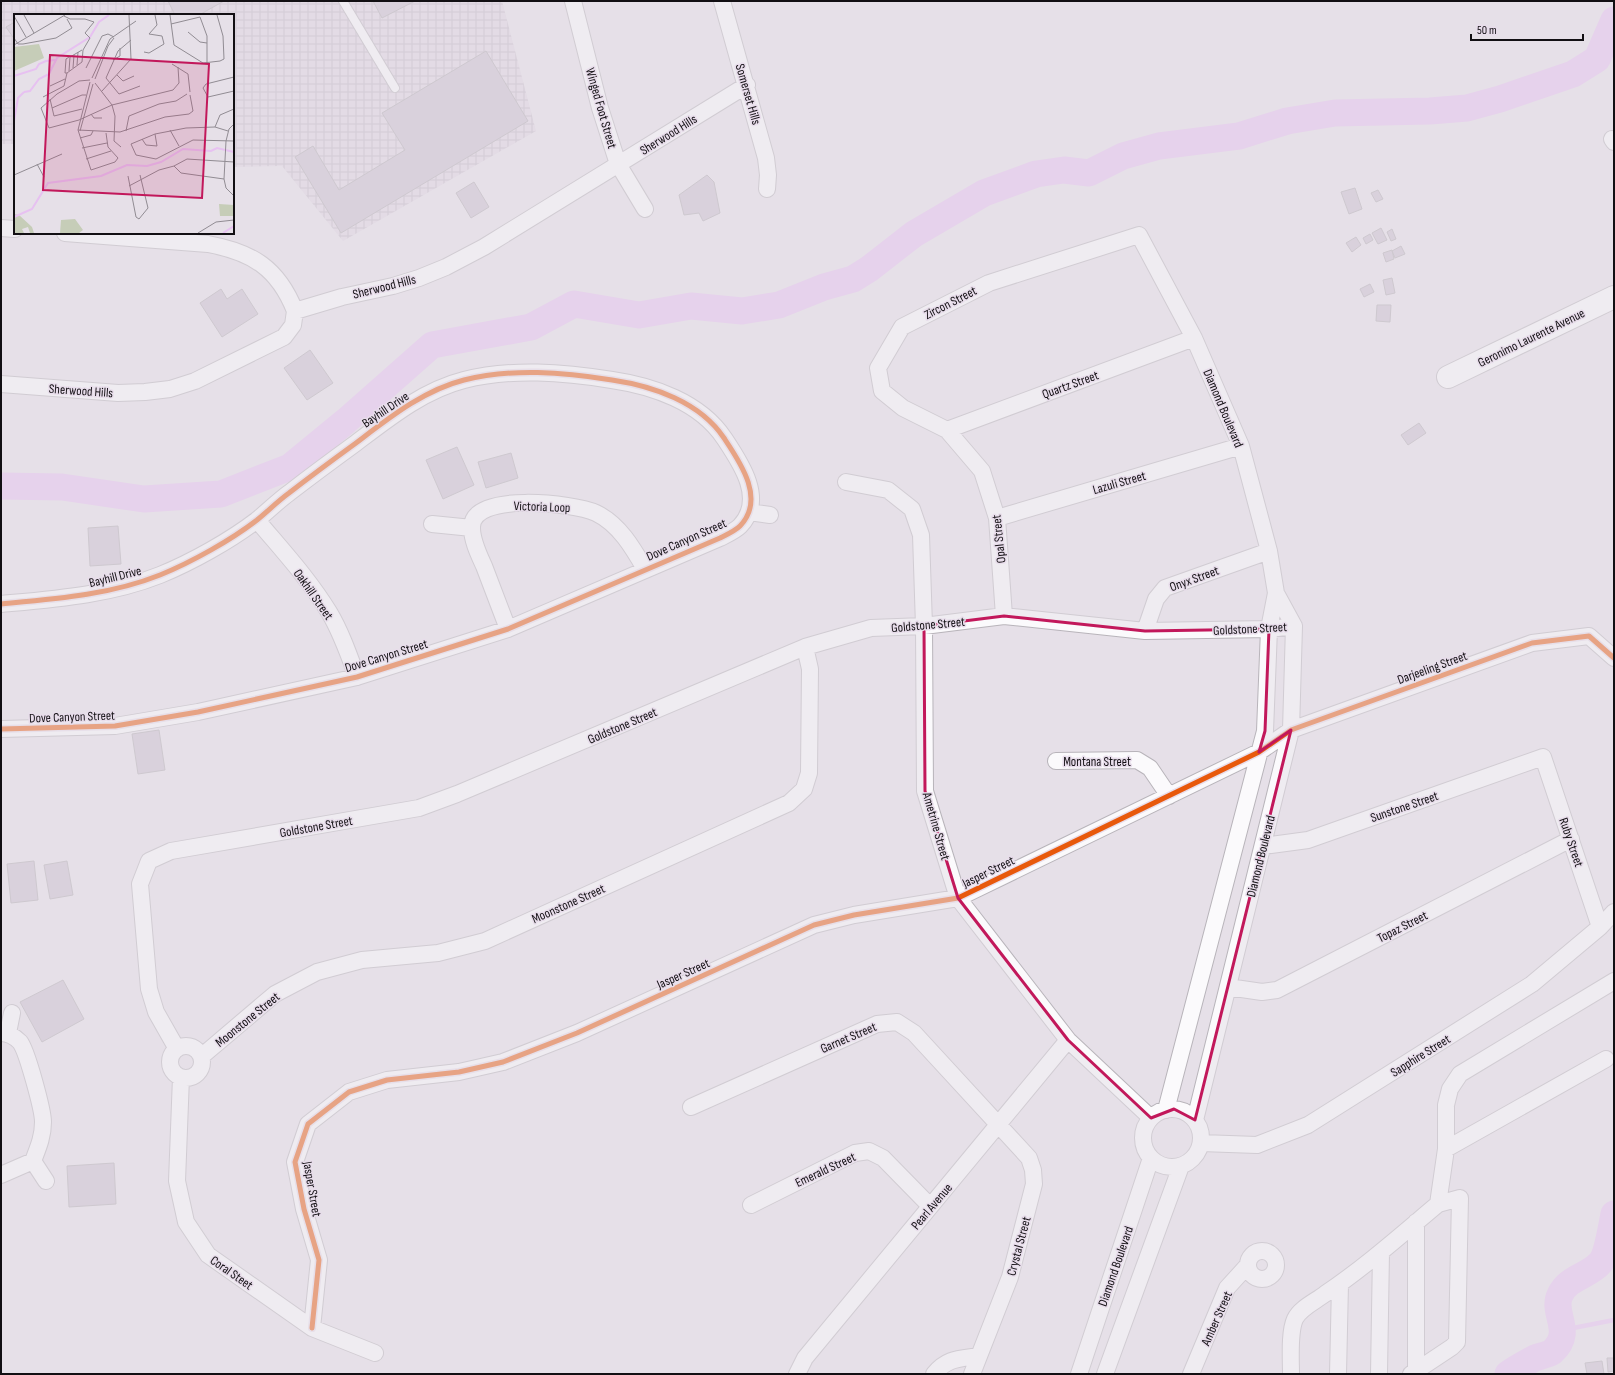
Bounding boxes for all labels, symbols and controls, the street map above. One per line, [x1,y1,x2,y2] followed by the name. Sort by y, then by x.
[14,14,234,234] inset map
[1471,16,1583,42] scale bar
[1477,23,1497,38] text: 50 m
[732,62,764,127] street label: Somerset Hills
[582,66,620,151] street label: Winged Foot Street
[637,111,700,159] street label: Sherwood Hills
[351,271,418,303] street label: Sherwood Hills
[921,283,979,323] street label: Zircon Street
[1475,305,1588,371] street label: Geronimo Laurente Avenue
[1040,367,1101,403] street label: Quartz Street
[1199,367,1247,450] street label: Diamond Boulevard
[48,381,114,401] street label: Sherwood Hills
[359,388,412,431] street label: Bayhill Drive
[1091,468,1148,498] street label: Lazuli Street
[513,498,571,516] street label: Victoria Loop
[988,514,1009,564] street label: Opal Street
[644,515,729,565] street label: Dove Canyon Street
[87,563,143,591] street label: Bayhill Drive
[1167,563,1221,595] street label: Onyx Street
[290,566,337,623] street label: Oakhill Street
[891,614,966,636] street label: Goldstone Street
[1213,619,1287,639] street label: Goldstone Street
[343,636,430,676] street label: Dove Canyon Street
[1395,648,1469,688] street label: Darjeeling Street
[585,704,660,748] street label: Goldstone Street
[29,708,115,726] street label: Dove Canyon Street
[1063,754,1131,770] street label: Montana Street
[1368,788,1440,826] street label: Sunstone Street
[918,790,953,862] street label: Ametrine Street
[278,813,354,841] street label: Goldstone Street
[1243,814,1279,899] street label: Diamond Boulevard
[1555,815,1587,869] street label: Ruby Street
[959,852,1017,892] street label: Jasper Street
[529,881,607,927] street label: Moonstone Street
[1375,907,1430,946] street label: Topaz Street
[654,955,712,993] street label: Jasper Street
[212,989,283,1051] street label: Moonstone Street
[818,1019,879,1057] street label: Garnet Street
[1388,1031,1453,1081] street label: Sapphire Street
[793,1149,858,1191] street label: Emerald Street
[299,1159,325,1218] street label: Jasper Street
[908,1180,956,1233] street label: Pearl Avenue
[1003,1215,1035,1278] street label: Crystal Street
[1095,1224,1137,1308] street label: Diamond Boulevard
[207,1252,256,1293] street label: Coral Steet
[1197,1289,1236,1349] street label: Amber Street

